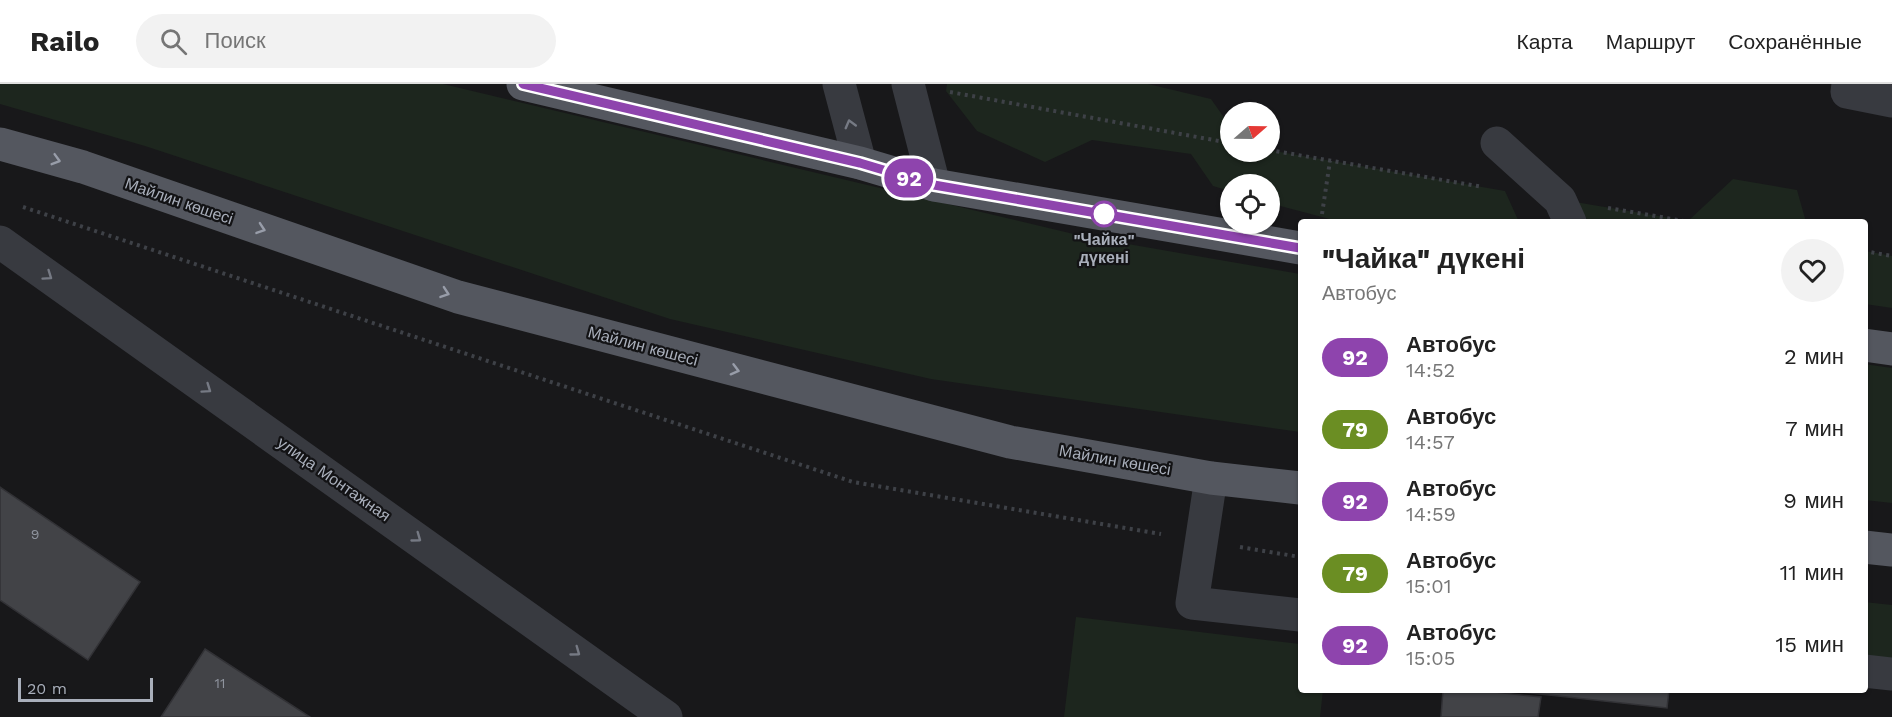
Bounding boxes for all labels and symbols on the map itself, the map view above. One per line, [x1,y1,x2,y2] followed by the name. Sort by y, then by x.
[1220,102,1280,162] north arrow
[844,119,857,129] one-way arrow
[50,153,61,165] one-way arrow
[882,158,936,197] line badge: 92
[122,174,236,228] street label: Майлин көшесі
[1091,201,1117,227] marker: "Чайка" дүкені
[255,222,266,234] one-way arrow
[1073,230,1135,267] place label: "Чайка" дүкені
[41,269,52,280] one-way arrow
[439,285,450,298] one-way arrow
[586,322,700,370] street label: Майлин көшесі
[729,363,740,375] one-way arrow
[200,382,211,393] one-way arrow
[274,433,394,525] street label: улица Монтажная
[1058,441,1172,479] street label: Майлин көшесі
[31,526,39,542] house number: 9
[411,531,422,542] one-way arrow
[569,645,580,656] one-way arrow
[18,675,153,702] scale bar
[215,675,225,691] house number: 11

